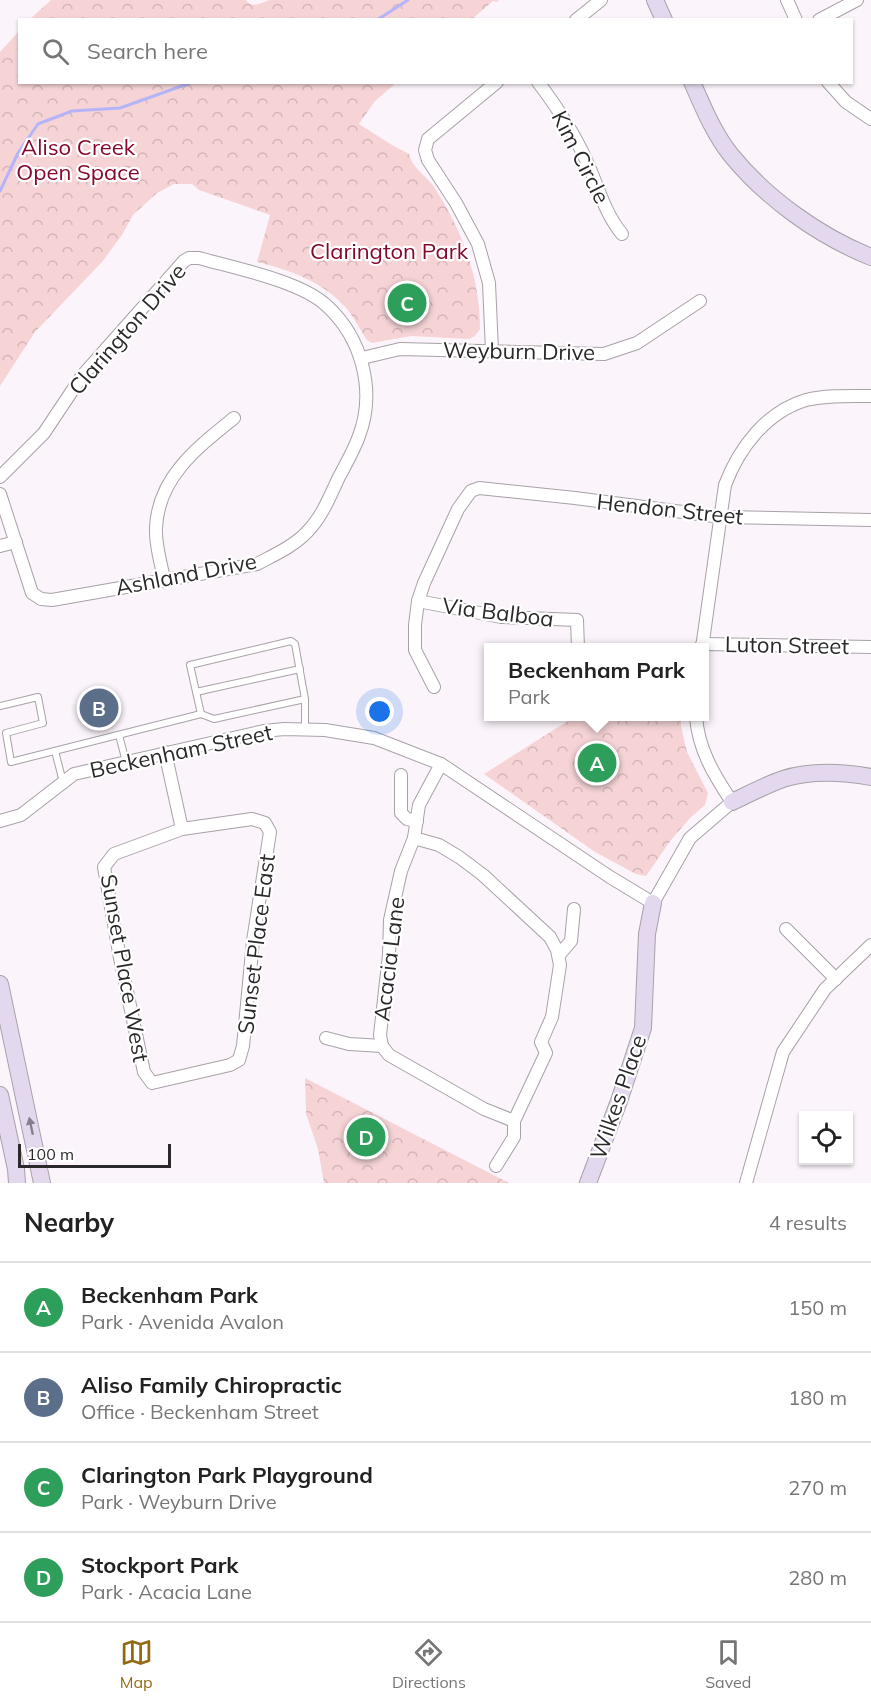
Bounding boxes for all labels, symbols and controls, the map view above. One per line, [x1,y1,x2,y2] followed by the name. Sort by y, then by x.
[18,18,853,84] search box
[39,35,72,68] icon: search
[87,37,208,65] text: Search here
[546,106,616,208] street label: Kim Circle
[16,133,140,186] park label: Aliso Creek Open Space
[310,237,469,265] park label: Clarington Park
[62,258,192,400] street label: Clarington Drive
[388,280,426,326] pin: C
[443,336,595,366] street label: Weyburn Drive
[595,487,745,531] street label: Hendon Street
[113,547,259,601] street label: Ashland Drive
[441,591,555,633] street label: Via Balboa
[725,630,850,660] street label: Luton Street
[484,643,709,721] popup
[508,656,685,684] text: Beckenham Park
[508,684,550,709] text: Park
[80,686,118,730] pin: B
[365,697,394,726] your location
[87,718,275,784] street label: Beckenham Street
[578,740,616,786] pin: A
[231,852,281,1036] street label: Sunset Place East
[95,872,155,1064] street label: Sunset Place West
[367,895,411,1023] street label: Acacia Lane
[584,1031,652,1163] street label: Wilkes Place
[799,1111,853,1165] map controls
[799,1111,853,1165] button: locate
[346,1114,386,1160] pin: D
[26,1116,35,1135] one-way arrow
[18,1141,171,1168] scale bar
[27,1144,74,1164] text: 100 m
[24,1206,114,1239] text: Nearby
[769,1210,847,1235] text: 4 results
[81,1281,258,1309] text: Beckenham Park
[36,1295,51,1320] text: A
[788,1295,847,1320] text: 150 m
[81,1309,284,1334] text: Park · Avenida Avalon
[81,1371,342,1399] text: Aliso Family Chiropractic
[37,1385,50,1410] text: B
[788,1385,847,1410] text: 180 m
[81,1399,319,1424] text: Office · Beckenham Street
[81,1461,373,1489] text: Clarington Park Playground
[37,1475,50,1500] text: C
[788,1475,847,1500] text: 270 m
[81,1489,277,1514] text: Park · Weyburn Drive
[81,1551,238,1579] text: Stockport Park
[36,1565,51,1590] text: D
[788,1565,847,1590] text: 280 m
[81,1579,252,1604] text: Park · Acacia Lane
[120,1636,153,1692] tab: Map
[392,1636,466,1692] tab: Directions
[705,1636,751,1692] tab: Saved

